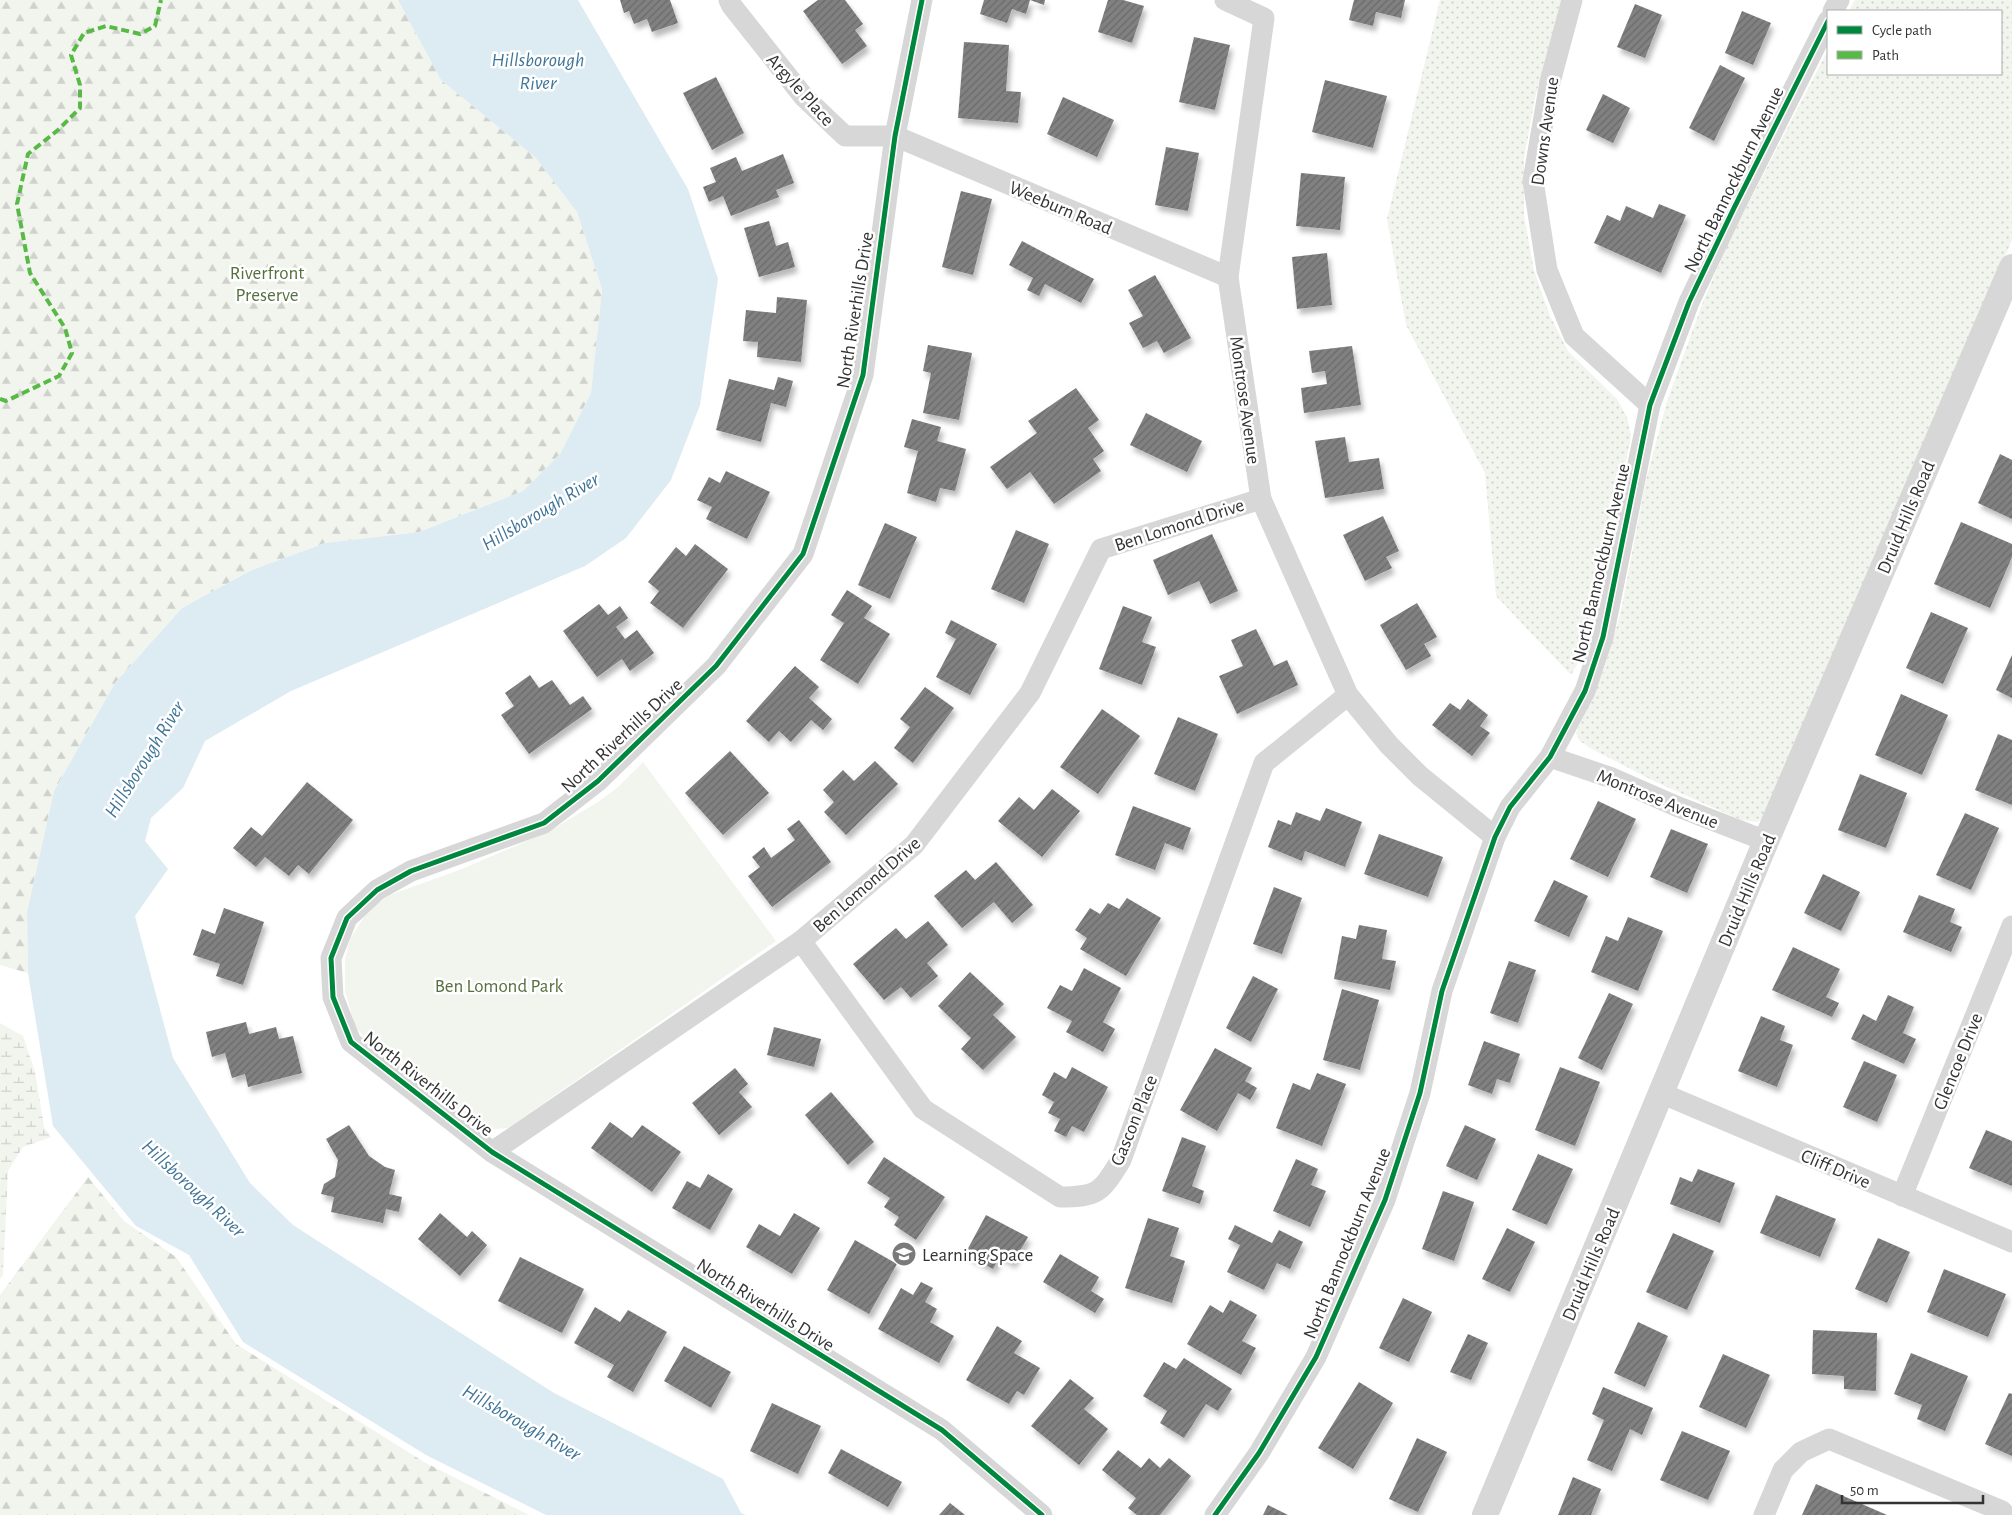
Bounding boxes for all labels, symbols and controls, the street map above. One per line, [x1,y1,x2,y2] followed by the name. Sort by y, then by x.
[1827,10,2002,75] legend
[1872,23,1932,38] text: Cycle path
[1872,48,1899,63] text: Path
[492,50,584,93] water label: Hillsborough River
[763,50,837,130] street label: Argyle Place
[1528,76,1563,187] street label: Downs Avenue
[1681,84,1788,276] street label: North Bannockburn Avenue
[1006,178,1115,239] street label: Weeburn Road
[834,231,877,390] street label: North Riverhills Drive
[230,264,304,305] park label: Riverfront Preserve
[1226,335,1263,466] street label: Montrose Avenue
[1874,458,1939,577] street label: Druid Hills Road
[1569,462,1634,665] street label: North Bannockburn Avenue
[478,469,603,555] water label: Hillsborough River
[1112,496,1247,555] street label: Ben Lomond Drive
[558,675,686,797] street label: North Riverhills Drive
[101,698,189,821] water label: Hillsborough River
[1594,766,1721,832] street label: Montrose Avenue
[1715,831,1780,950] street label: Druid Hills Road
[810,834,924,937] street label: Ben Lomond Drive
[435,977,564,996] park label: Ben Lomond Park
[1930,1010,1986,1113] street label: Glencoe Drive
[360,1028,496,1140] street label: North Riverhills Drive
[1108,1073,1161,1169] street label: Gascon Place
[138,1136,249,1242] water label: Hillsborough River
[1300,1145,1394,1342] street label: North Bannockburn Avenue
[1798,1146,1873,1192] street label: Cliff Drive
[1559,1205,1624,1324] street label: Druid Hills Road
[891,1241,917,1267] school or university icon: Learning Space
[922,1246,1033,1265] place label: Learning Space
[693,1255,837,1355] street label: North Riverhills Drive
[459,1381,584,1465] water label: Hillsborough River
[1842,1472,1983,1504] scale bar
[1850,1483,1879,1498] text: 50 m

